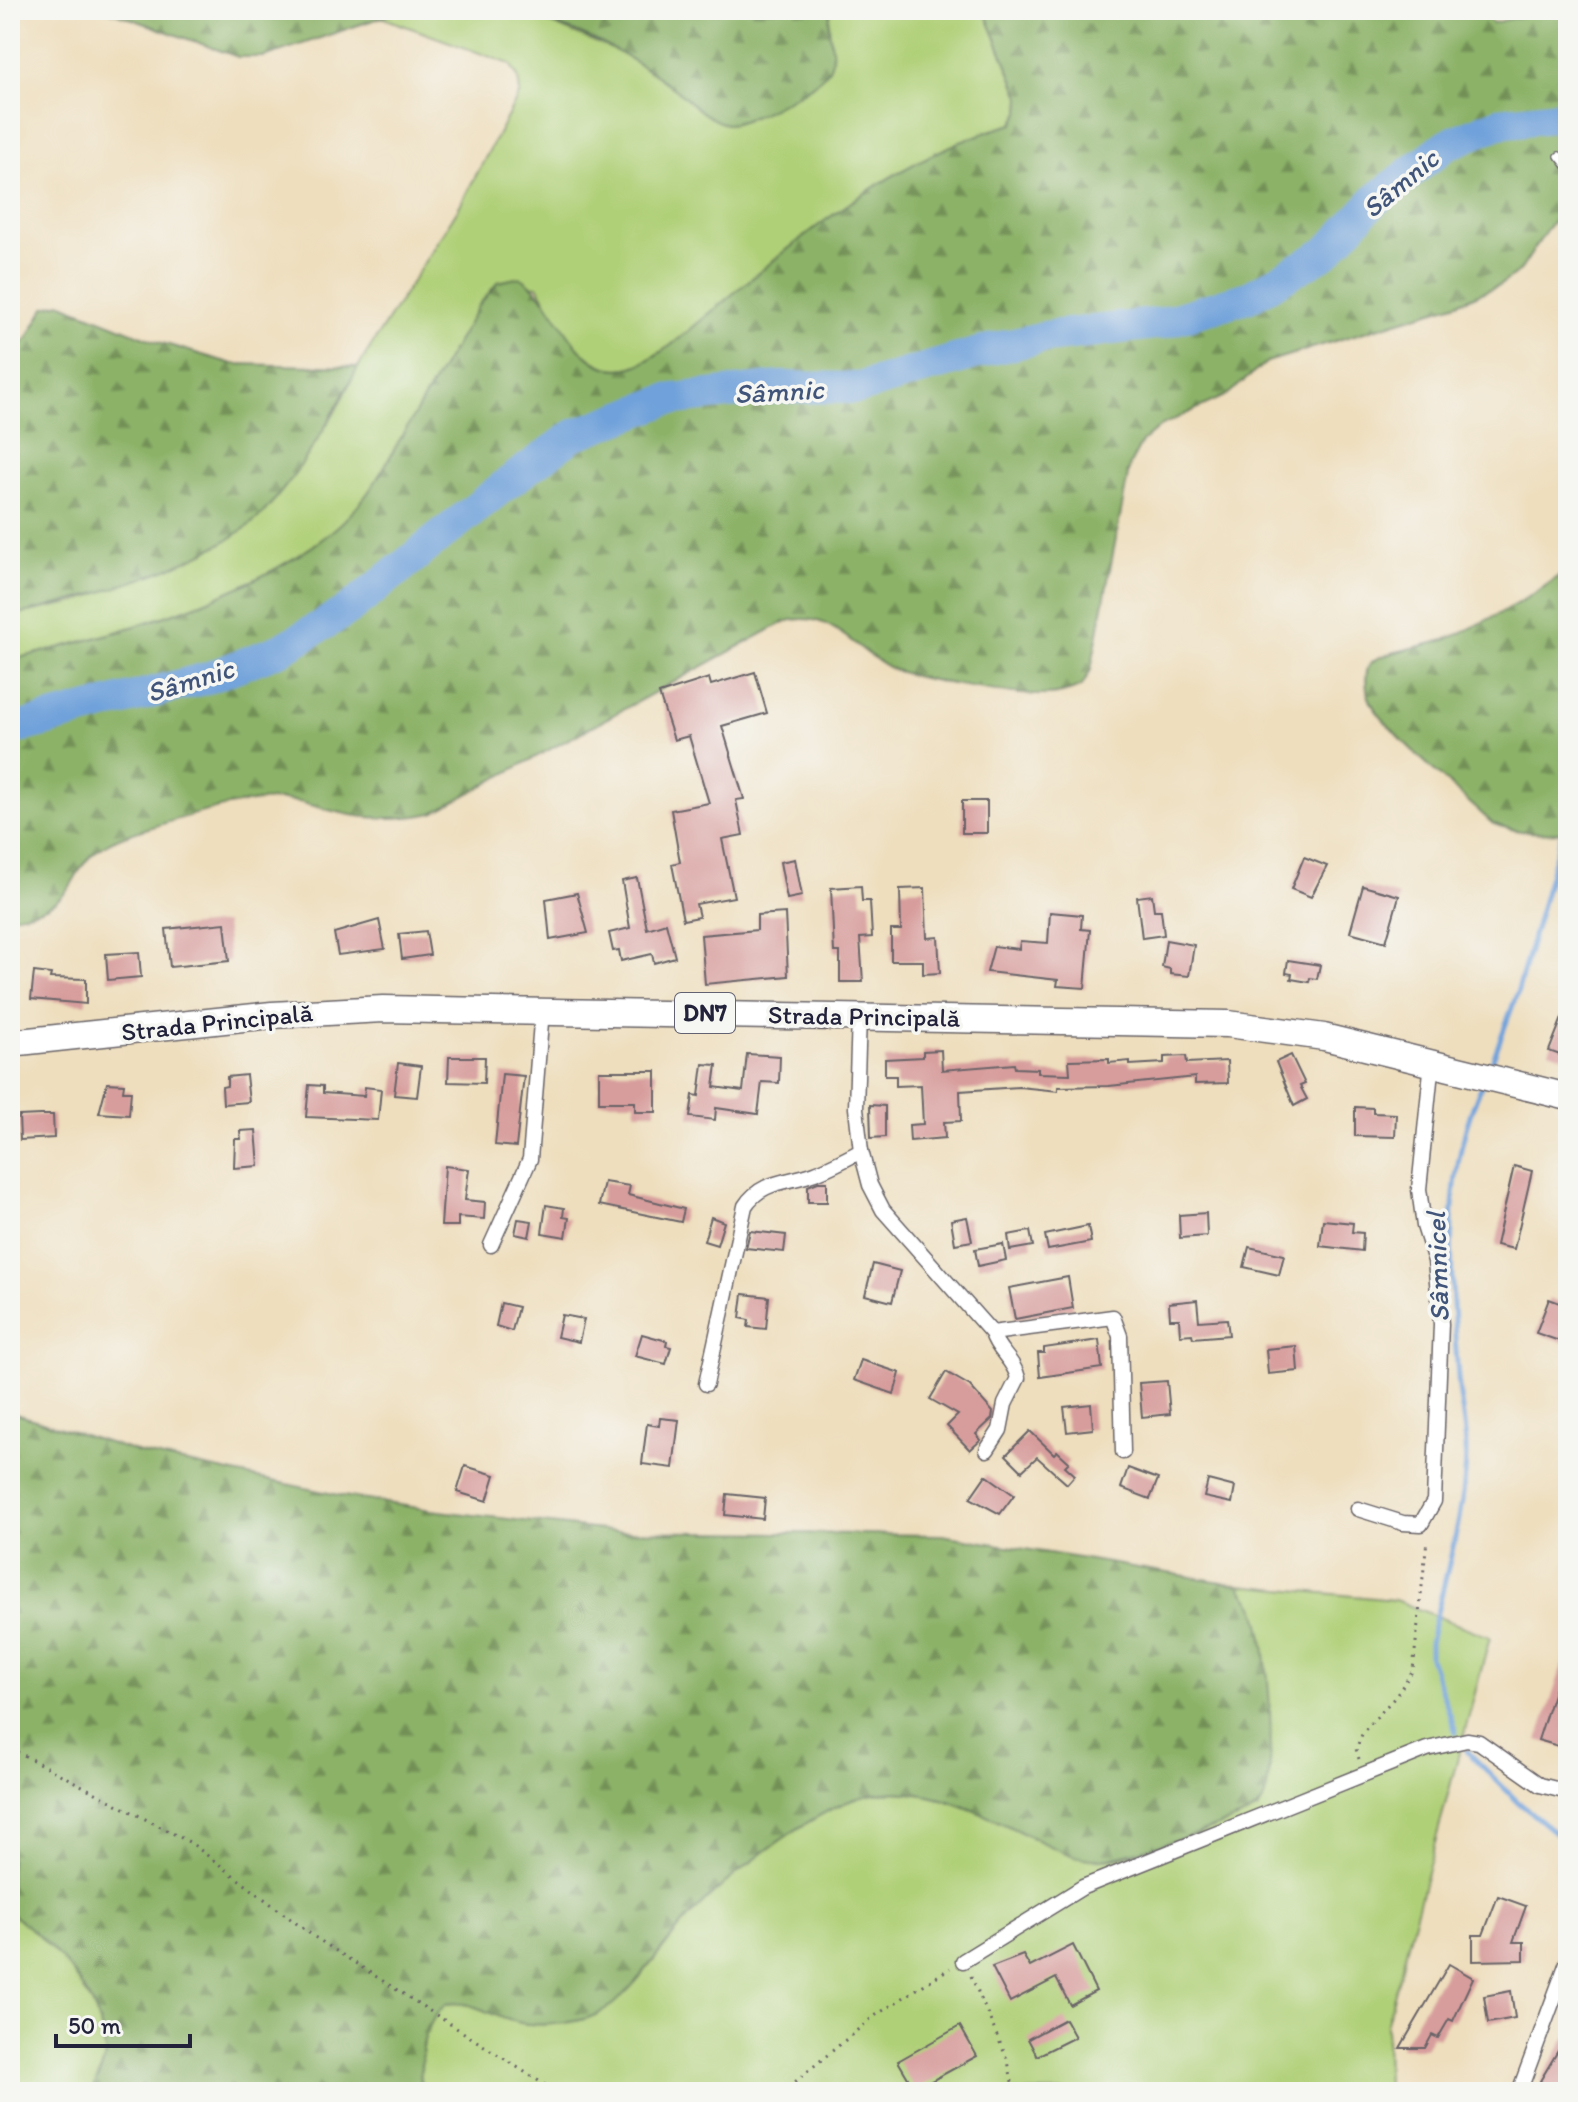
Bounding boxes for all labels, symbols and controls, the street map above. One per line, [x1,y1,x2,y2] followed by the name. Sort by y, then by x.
[1355,140,1446,225] water label: Sâmnic
[734,372,826,410] water label: Sâmnic
[142,650,239,709] water label: Sâmnic
[675,993,735,1033] road number: DN7
[120,996,315,1048] street label: Strada Principală
[768,998,961,1034] street label: Strada Principală
[1418,1209,1456,1323] water label: Sâmnicel
[56,1998,190,2048] scale bar
[68,2011,121,2040] text: 50 m

